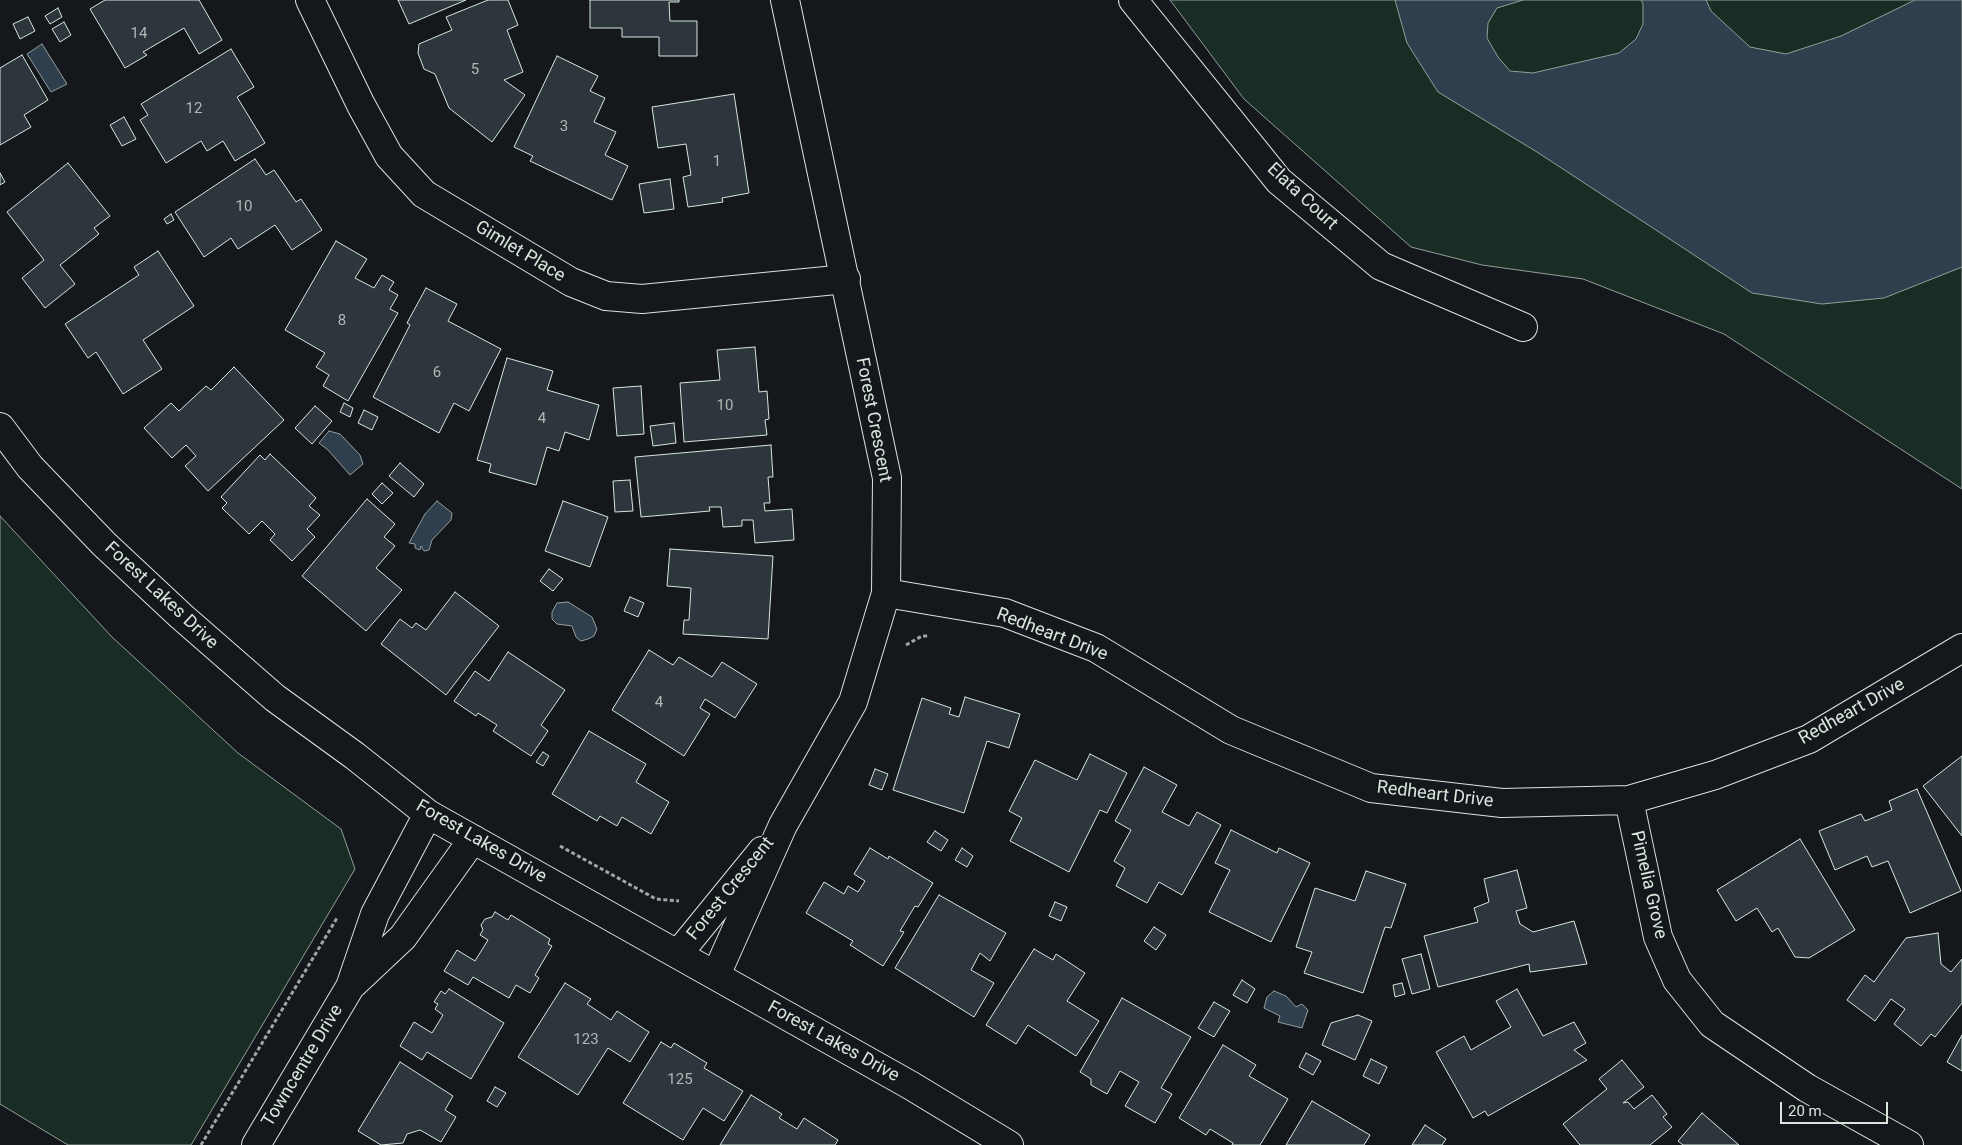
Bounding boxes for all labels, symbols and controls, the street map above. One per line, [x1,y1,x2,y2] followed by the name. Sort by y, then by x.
[131,25,147,43] house number: 14
[471,61,479,79] house number: 5
[186,100,202,118] house number: 12
[560,118,568,136] house number: 3
[713,153,721,171] house number: 1
[1262,159,1342,235] street label: Elata Court
[236,198,252,216] house number: 10
[471,217,569,287] street label: Gimlet Place
[338,312,346,330] house number: 8
[850,356,896,484] street label: Forest Crescent
[433,364,441,382] house number: 6
[717,397,733,415] house number: 10
[538,410,546,428] house number: 4
[100,538,222,654] street label: Forest Lakes Drive
[993,604,1111,666] street label: Redheart Drive
[1795,674,1909,750] street label: Redheart Drive
[655,694,663,712] house number: 4
[1375,777,1495,813] street label: Redheart Drive
[412,796,550,888] street label: Forest Lakes Drive
[1625,829,1671,941] street label: Pimelia Grove
[683,833,779,945] street label: Forest Crescent
[763,997,903,1087] street label: Forest Lakes Drive
[258,1001,348,1131] street label: Towncentre Drive
[573,1031,599,1049] house number: 123
[667,1071,693,1089] house number: 125
[1782,1092,1890,1124] scale bar
[1788,1102,1822,1120] text: 20 m

